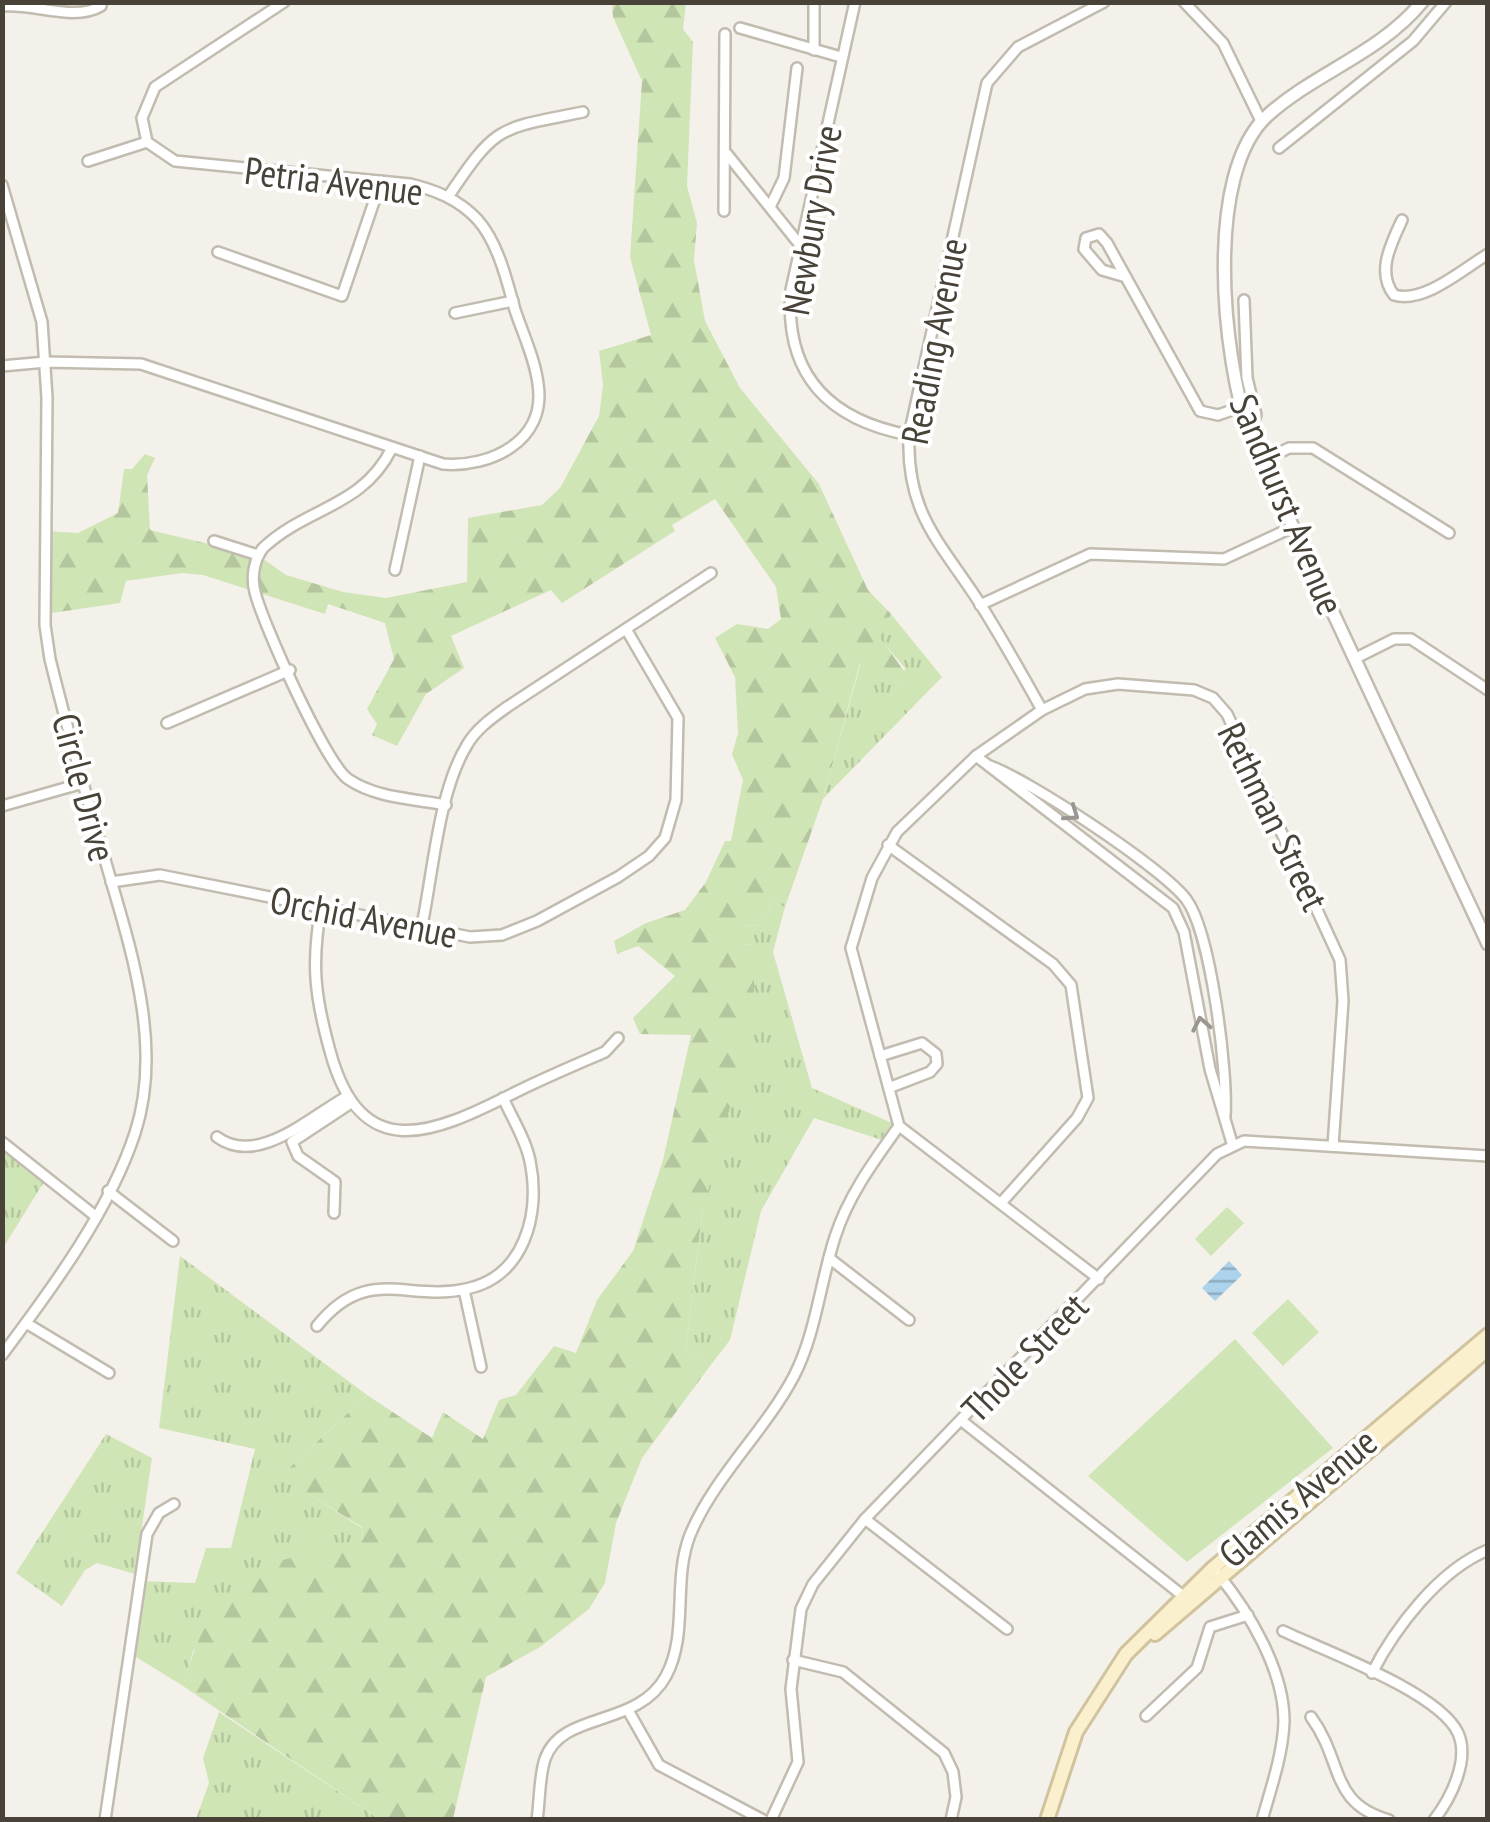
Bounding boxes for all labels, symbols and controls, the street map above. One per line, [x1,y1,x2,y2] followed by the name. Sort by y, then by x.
[770,121,852,319] street label: Newbury Drive
[242,145,426,215] street label: Petria Avenue
[889,234,977,448] street label: Reading Avenue
[1220,386,1356,622] street label: Sandhurst Avenue
[42,708,128,866] street label: Circle Drive
[1207,714,1341,918] street label: Rethman Street
[1061,802,1080,820] one-way arrow
[266,874,462,958] street label: Orchid Avenue
[1191,1016,1212,1032] one-way arrow
[950,1282,1098,1432] street label: Thole Street
[1208,1417,1386,1577] street label: Glamis Avenue

